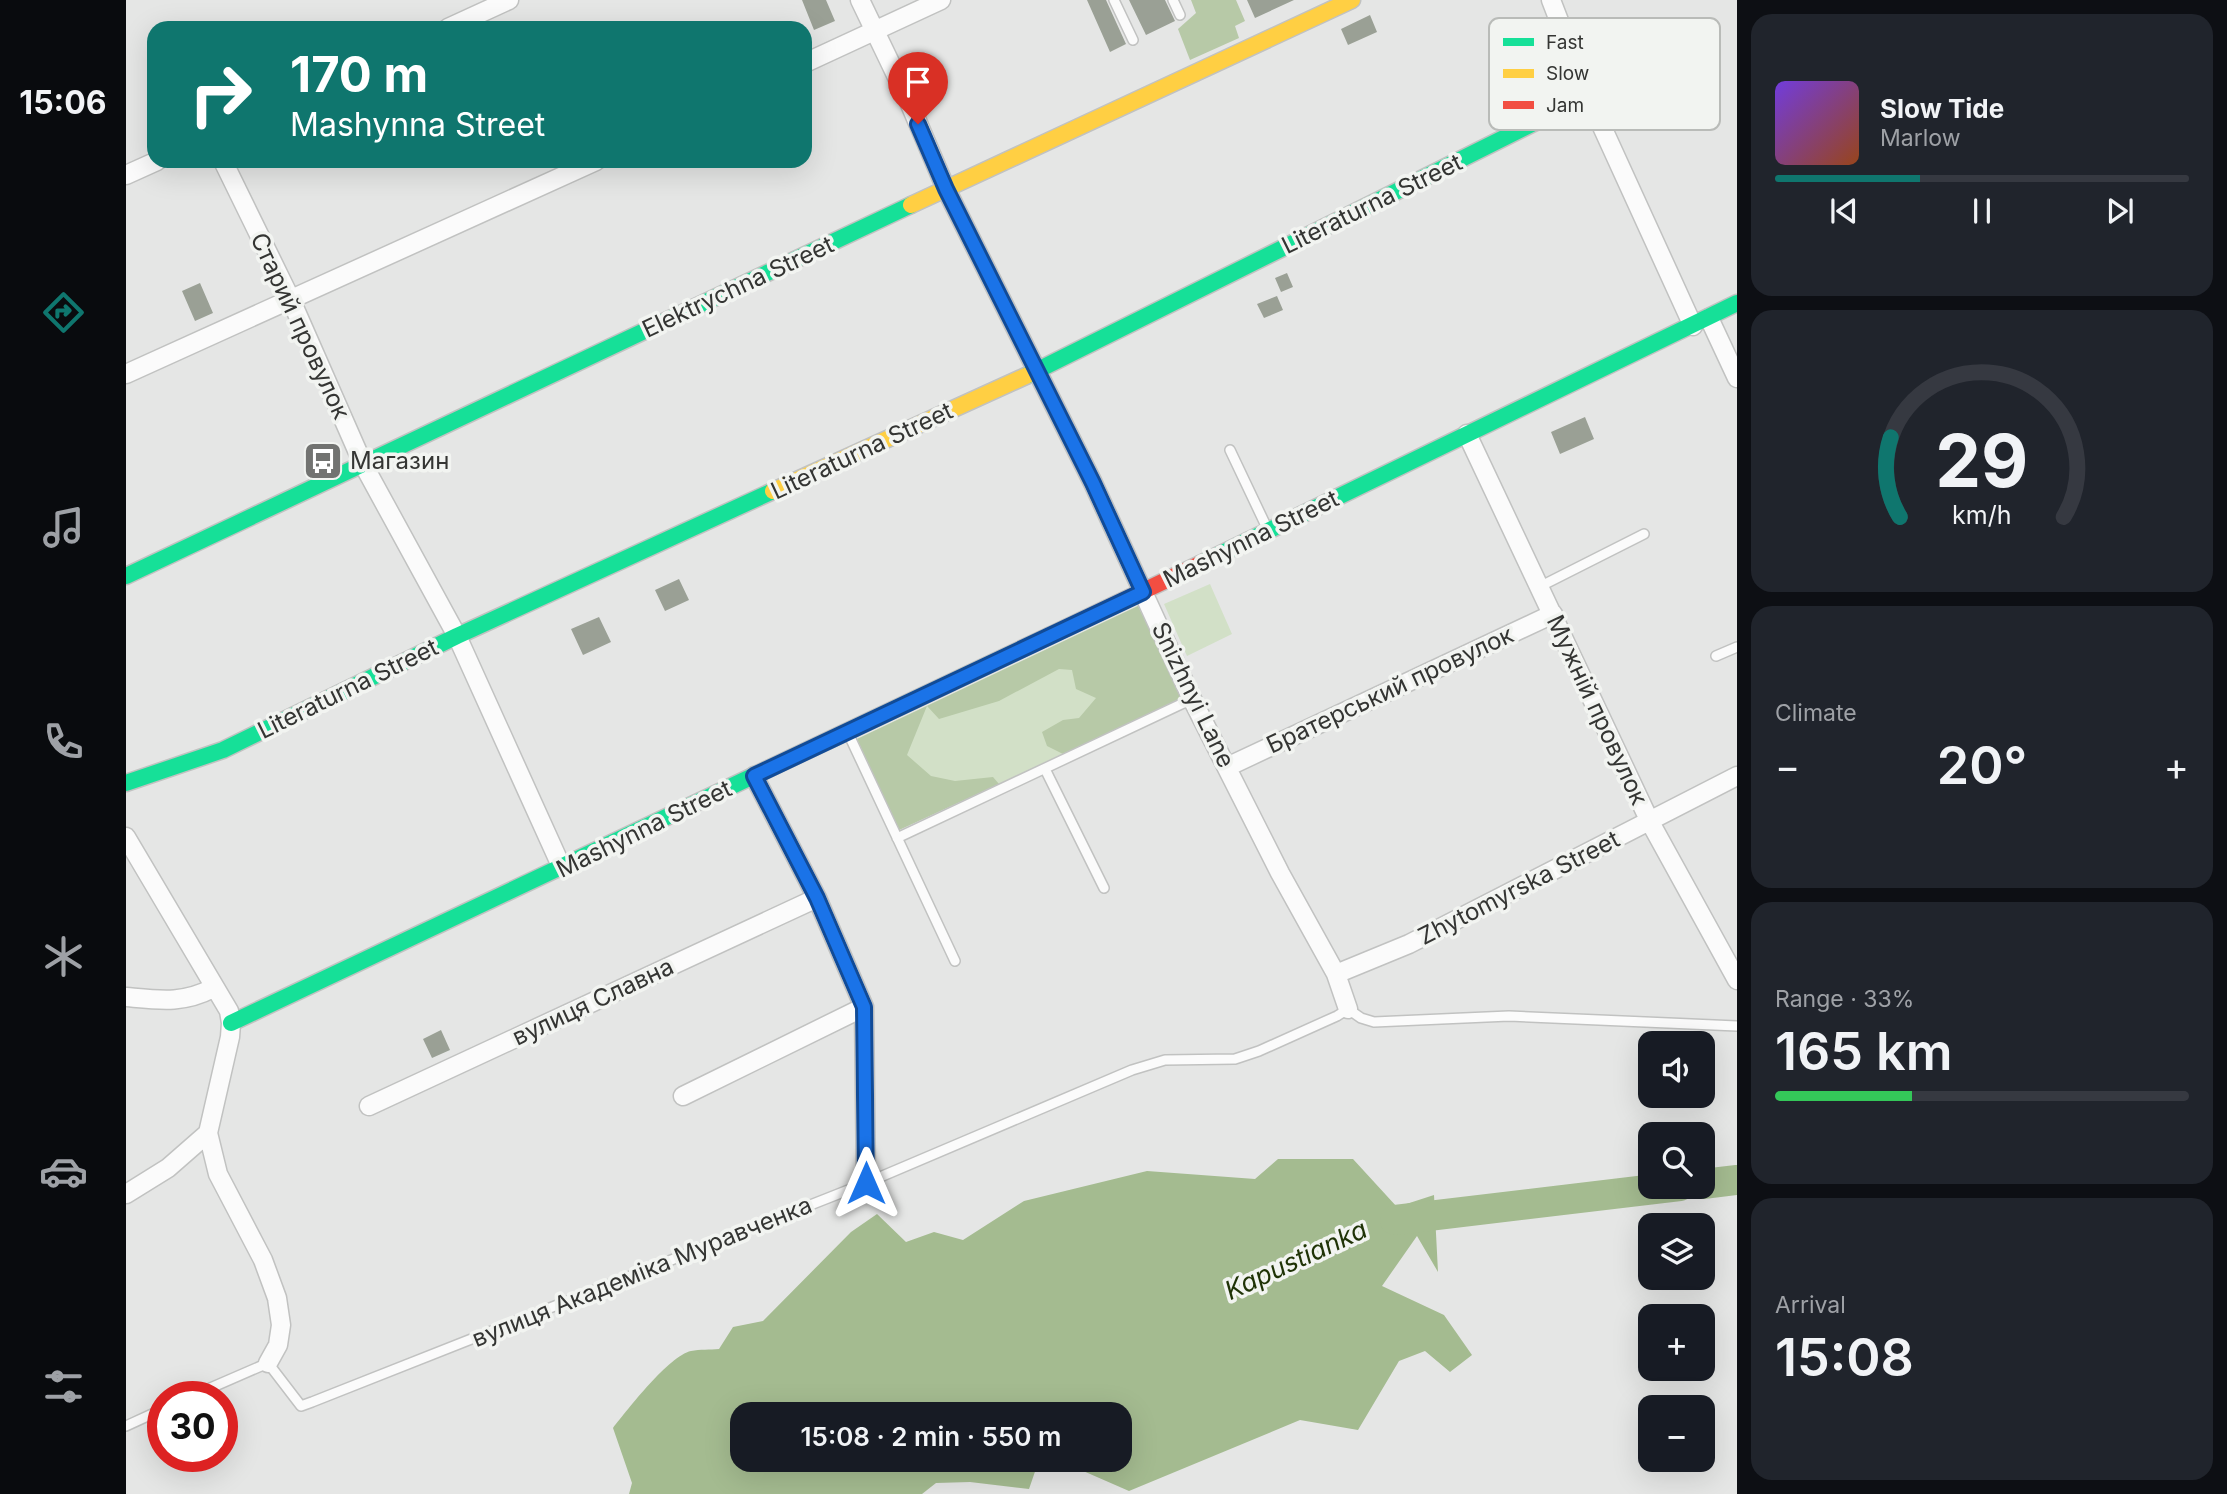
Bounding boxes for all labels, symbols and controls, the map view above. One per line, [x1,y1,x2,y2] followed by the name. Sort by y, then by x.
[1489,18,1720,130] legend
[1546,31,1584,54] text: Fast
[290,45,428,104] text: 170 m
[175,49,266,140] icon: right
[888,52,948,124] pin
[1546,62,1589,85] text: Slow
[899,63,937,101] icon: arrive
[19,83,107,122] text: 15:06
[1880,93,2004,124] text: Slow Tide
[1546,94,1584,117] text: Jam
[290,105,545,144] text: Mashynna Street
[1880,124,1960,152] text: Marlow
[1277,147,1467,260] street label: Literaturna Street
[1825,192,1863,230] icon: previous
[1963,192,2001,230] icon: pause
[2101,192,2139,230] icon: next
[245,228,356,424] street label: Старий провулок
[638,229,838,344] street label: Elektrychna Street
[39,288,88,337] icon: directions
[766,396,957,505] street label: Literaturna Street
[1935,416,2029,505] text: 29
[302,440,344,482] bus stop icon: Магазин
[350,446,449,475] place label: Магазин
[1158,483,1343,594] street label: Mashynna Street
[1952,500,2012,530] text: km/h
[39,503,88,552] icon: music
[1541,610,1654,809] street label: Мужній провулок
[1146,617,1241,772] street label: Snizhnyi Lane
[1262,620,1518,760] street label: Братерський провулок
[253,632,443,745] street label: Literaturna Street
[1775,699,1857,727] text: Climate
[39,717,88,766] icon: phone
[1937,734,2027,797] text: 20°
[1775,743,1800,789] text: −
[2164,743,2189,789] text: +
[551,773,736,884] street label: Mashynna Street
[1413,824,1624,951] street label: Zhytomyrska Street
[39,932,88,981] icon: climate
[508,952,678,1052] street label: вулиця Славна
[1775,985,1914,1013] text: Range · 33%
[1775,1020,1952,1083] text: 165 km
[1638,1031,1715,1472] map controls
[1638,1031,1715,1108] button: sound
[1638,1122,1715,1199] button: search
[829,1146,903,1220] position arrow
[39,1147,88,1196] icon: car
[468,1190,816,1353] street label: вулиця Академіка Муравченка
[1220,1213,1372,1306] water label: Kapustianka
[1638,1213,1715,1290] button: layers
[1775,1291,1846,1319] text: Arrival
[1638,1304,1715,1381] button: +
[1775,1326,1914,1389] text: 15:08
[39,1362,88,1411] icon: filters
[147,1381,238,1472] speed limit sign: 30
[1638,1395,1715,1472] button: −
[801,1421,1061,1452] text: 15:08 · 2 min · 550 m

